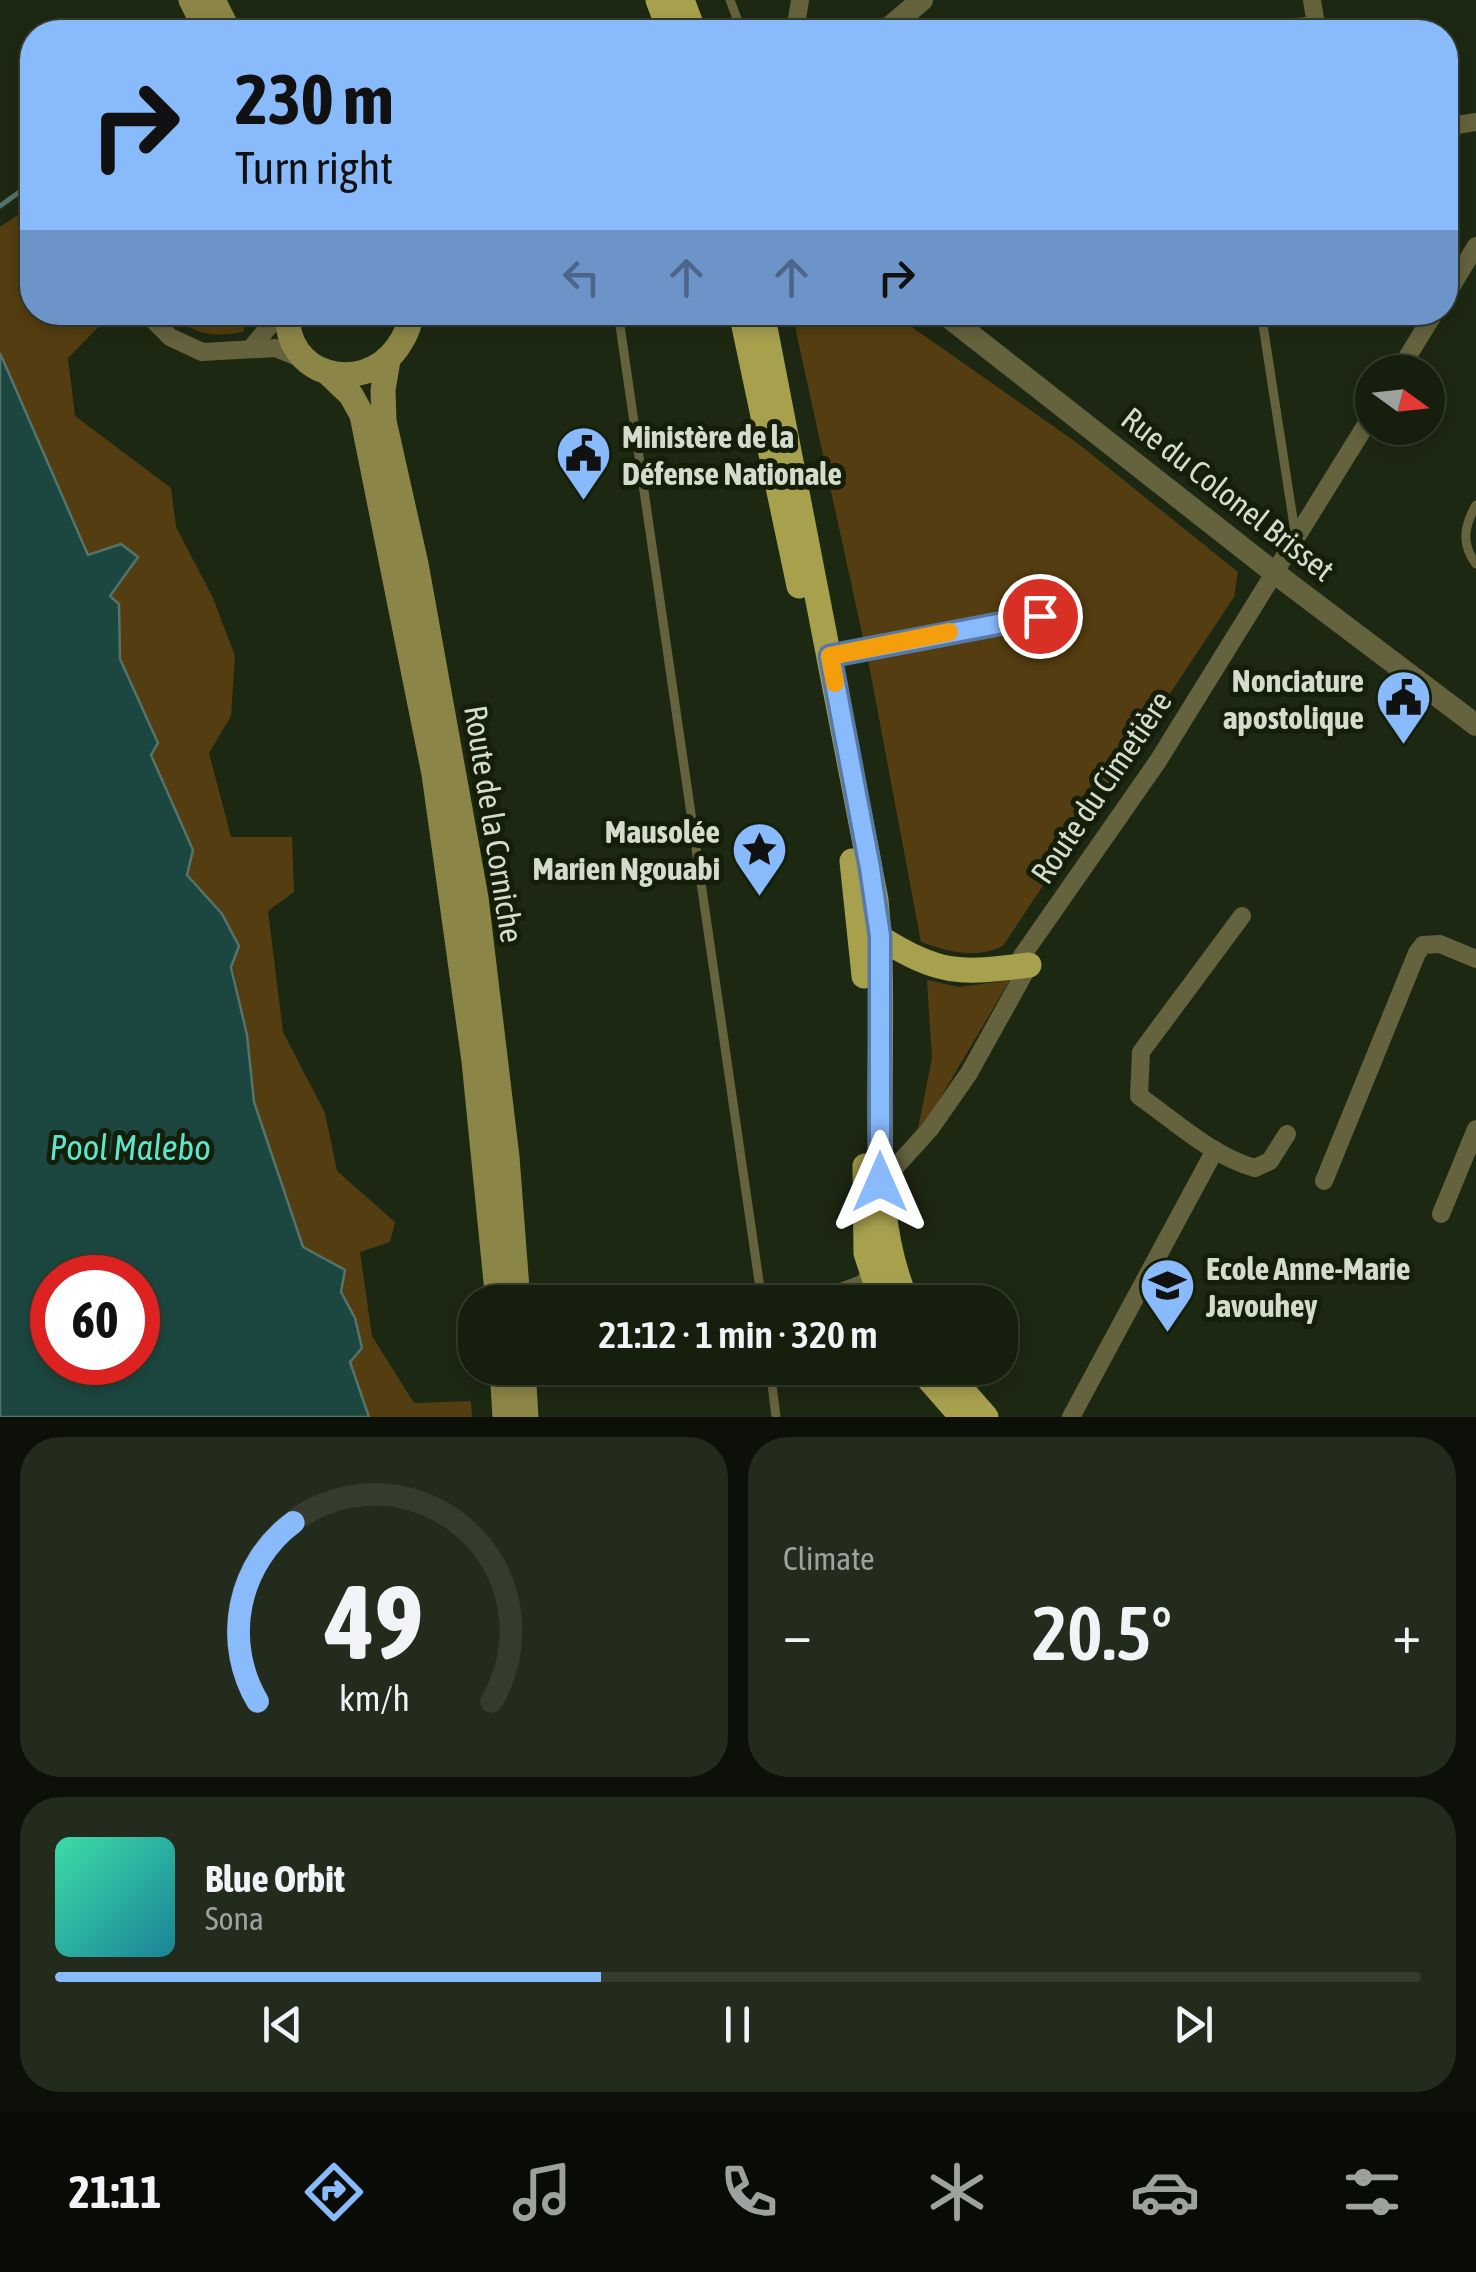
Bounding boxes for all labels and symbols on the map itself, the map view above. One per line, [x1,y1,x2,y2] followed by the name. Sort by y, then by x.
[1355,355,1445,445] north arrow
[1114,400,1342,588] street label: Rue du Colonel Brisset
[622,418,842,492] place label: Ministère de la Défense Nationale
[553,424,613,503] public building icon: Ministère de la Défense Nationale
[998,574,1083,659] pin
[1223,662,1364,736] place label: Nonciature apostolique
[1373,668,1433,747] public building icon: Nonciature apostolique
[1023,684,1179,890] street label: Route du Cimetière
[457,703,531,945] street label: Route de la Corniche
[533,813,720,887] place label: Mausolée Marien Ngouabi
[729,819,789,898] place icon: Mausolée Marien Ngouabi
[49,1127,211,1167] water label: Pool Malebo
[828,1130,932,1234] position arrow
[1205,1250,1410,1324] place label: Ecole Anne-Marie Javouhey
[30,1255,160,1385] speed limit sign: 60
[1137,1256,1197,1335] school or university icon: Ecole Anne-Marie Javouhey

